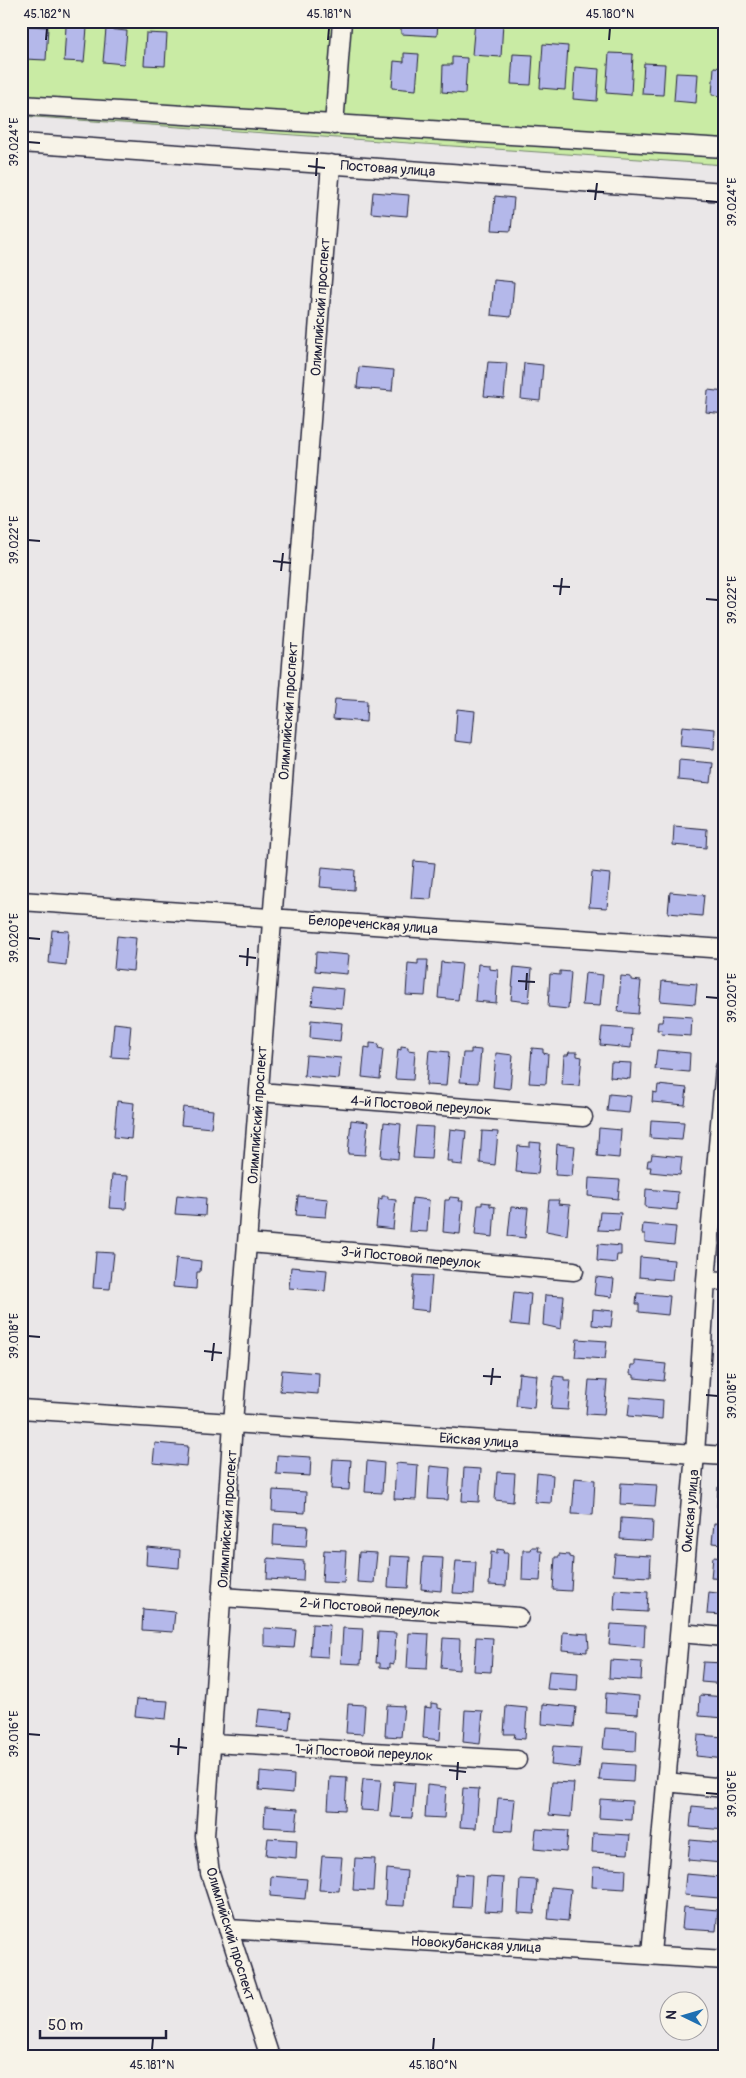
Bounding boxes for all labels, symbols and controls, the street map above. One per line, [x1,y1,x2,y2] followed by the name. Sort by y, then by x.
[24,7,70,22] text: 45.182°N
[307,7,351,22] text: 45.181°N
[586,7,634,22] text: 45.180°N
[7,118,22,166] text: 39.024°E
[340,157,436,180] street label: Постовая улица
[725,178,740,226] text: 39.024°E
[307,237,334,377] street label: Олимпийский проспект
[7,516,22,564] text: 39.022°E
[725,576,740,624] text: 39.022°E
[275,641,302,781] street label: Олимпийский проспект
[308,911,438,938] street label: Белореченская улица
[7,913,22,963] text: 39.020°E
[725,973,740,1023] text: 39.020°E
[244,1045,271,1185] street label: Олимпийский проспект
[350,1092,492,1119] street label: 4-й Постовой переулок
[340,1243,482,1272] street label: 3-й Постовой переулок
[7,1313,22,1359] text: 39.018°E
[725,1373,740,1419] text: 39.018°E
[439,1429,519,1452] street label: Ейская улица
[214,1449,241,1589] street label: Олимпийский проспект
[678,1469,703,1553] street label: Омская улица
[299,1594,441,1621] street label: 2-й Постовой переулок
[7,1711,22,1757] text: 39.016°E
[294,1740,433,1765] street label: 1-й Постовой переулок
[725,1771,740,1817] text: 39.016°E
[202,1865,259,2003] street label: Олимпийский проспект
[410,1933,542,1956] street label: Новокубанская улица
[658,1990,708,2040] north arrow
[40,2008,166,2040] scale bar
[663,2009,680,2020] text: N
[48,2016,83,2035] text: 50 m
[130,2058,174,2073] text: 45.181°N
[409,2058,457,2073] text: 45.180°N

